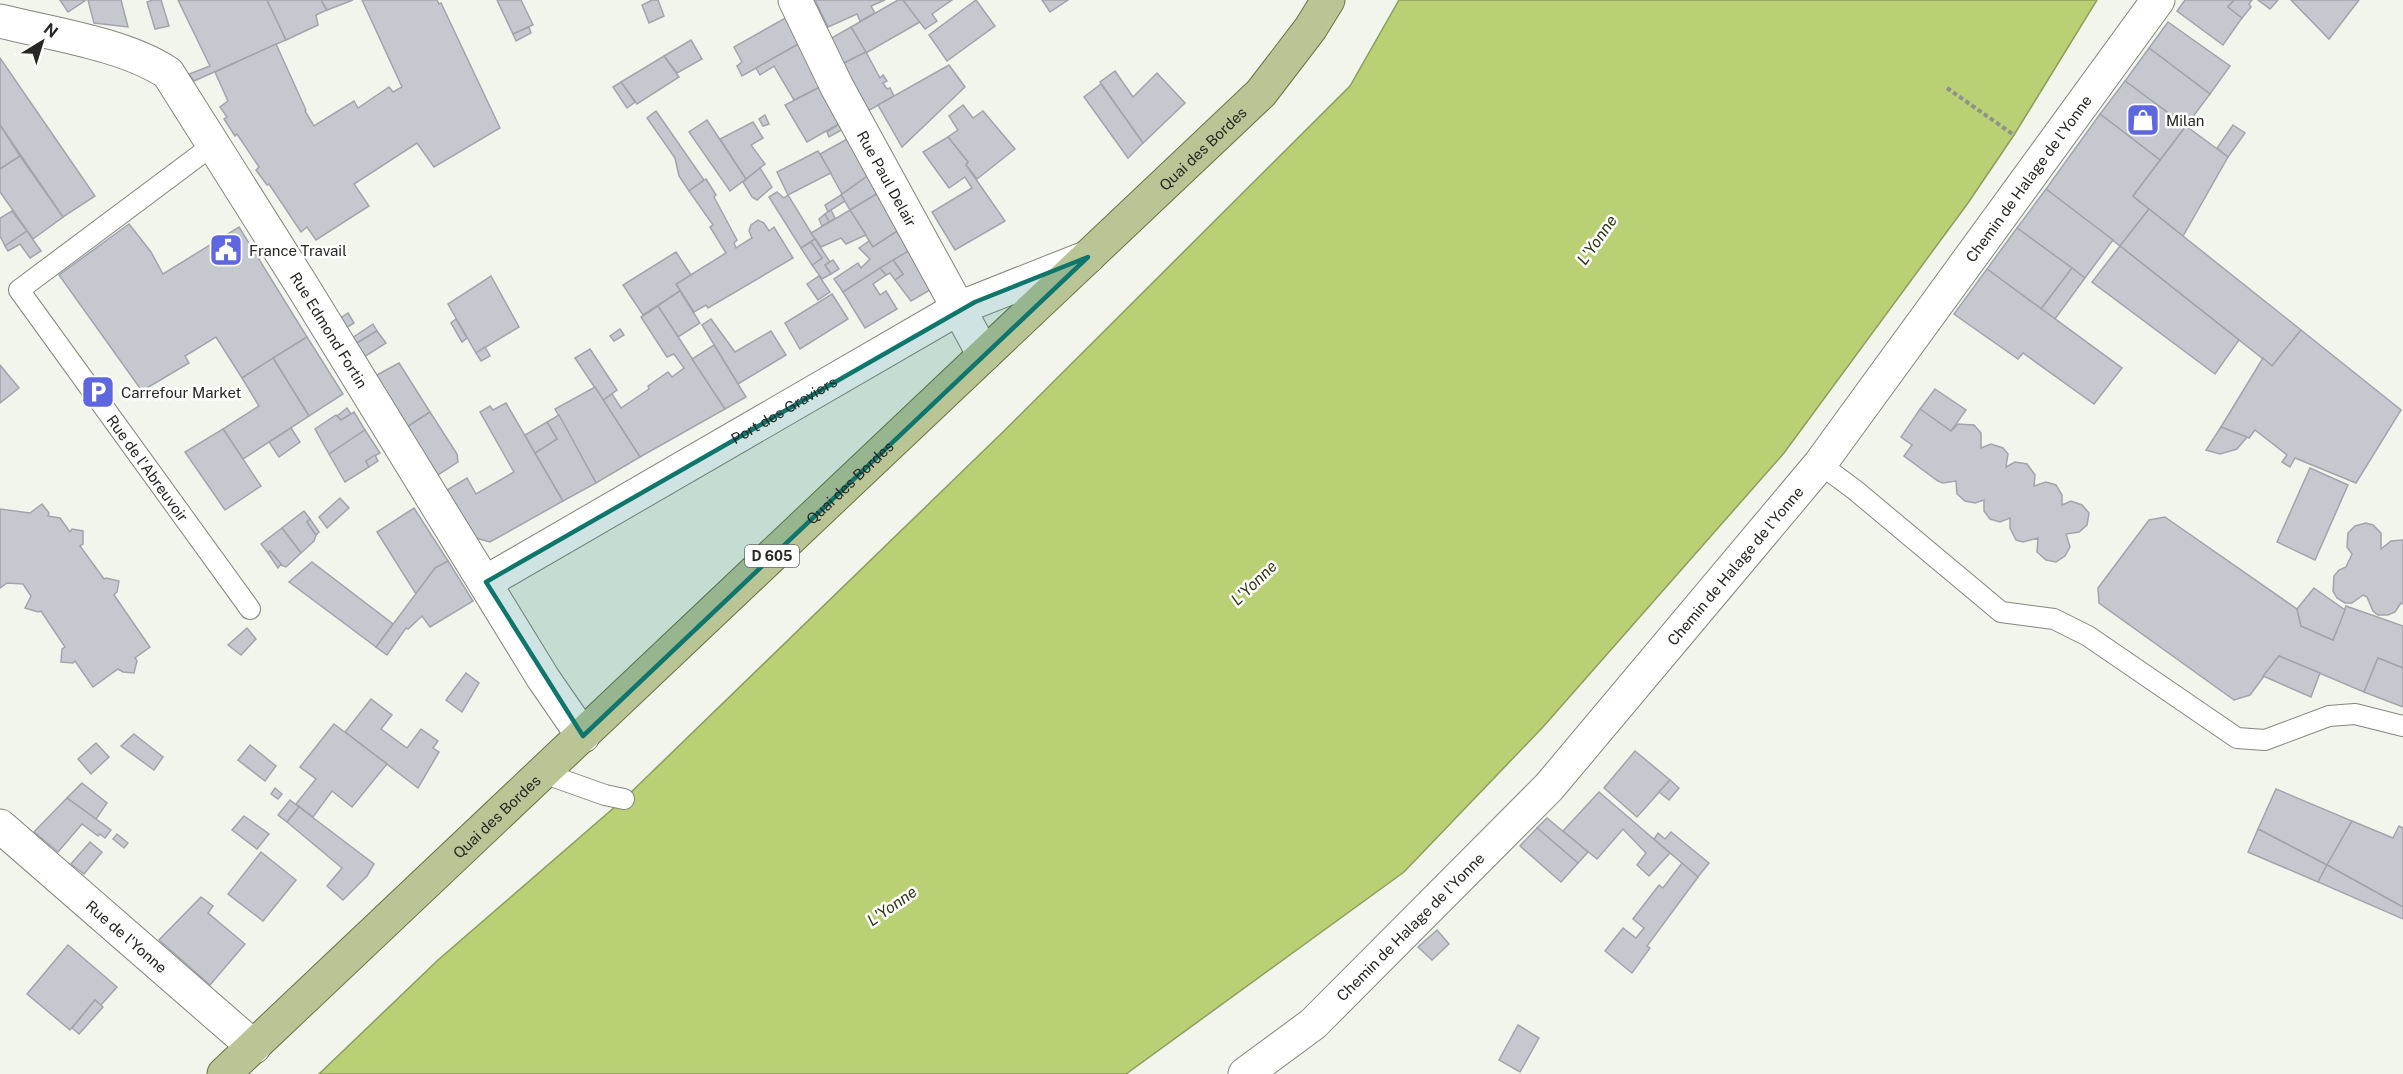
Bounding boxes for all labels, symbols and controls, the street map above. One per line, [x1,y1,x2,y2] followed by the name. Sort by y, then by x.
[12,12,72,72] north arrow
[40,19,62,42] text: N
[1962,92,2094,265] street label: Chemin de Halage de l'Yonne
[2125,102,2161,138] shop icon: Milan
[1156,103,1250,193] street label: Quai des Bordes
[2166,112,2205,129] place label: Milan
[854,128,920,230] street label: Rue Paul Delair
[1573,211,1621,269] water label: L'Yonne
[208,232,244,268] public building icon: France Travail
[249,242,347,259] place label: France Travail
[287,269,371,391] street label: Rue Edmond Fortin
[728,372,840,447] street label: Port des Graviers
[80,374,116,410] parking icon: Carrefour Market
[121,384,242,401] place label: Carrefour Market
[104,411,192,525] street label: Rue de l'Abreuvoir
[802,437,896,527] street label: Quai des Bordes
[1663,483,1806,648] street label: Chemin de Halage de l'Yonne
[745,545,799,567] road number: D 605
[1227,556,1281,609] water label: L'Yonne
[449,771,543,861] street label: Quai des Bordes
[1333,849,1487,1004] street label: Chemin de Halage de l'Yonne
[863,882,921,930] water label: L'Yonne
[83,896,171,976] street label: Rue de l'Yonne

